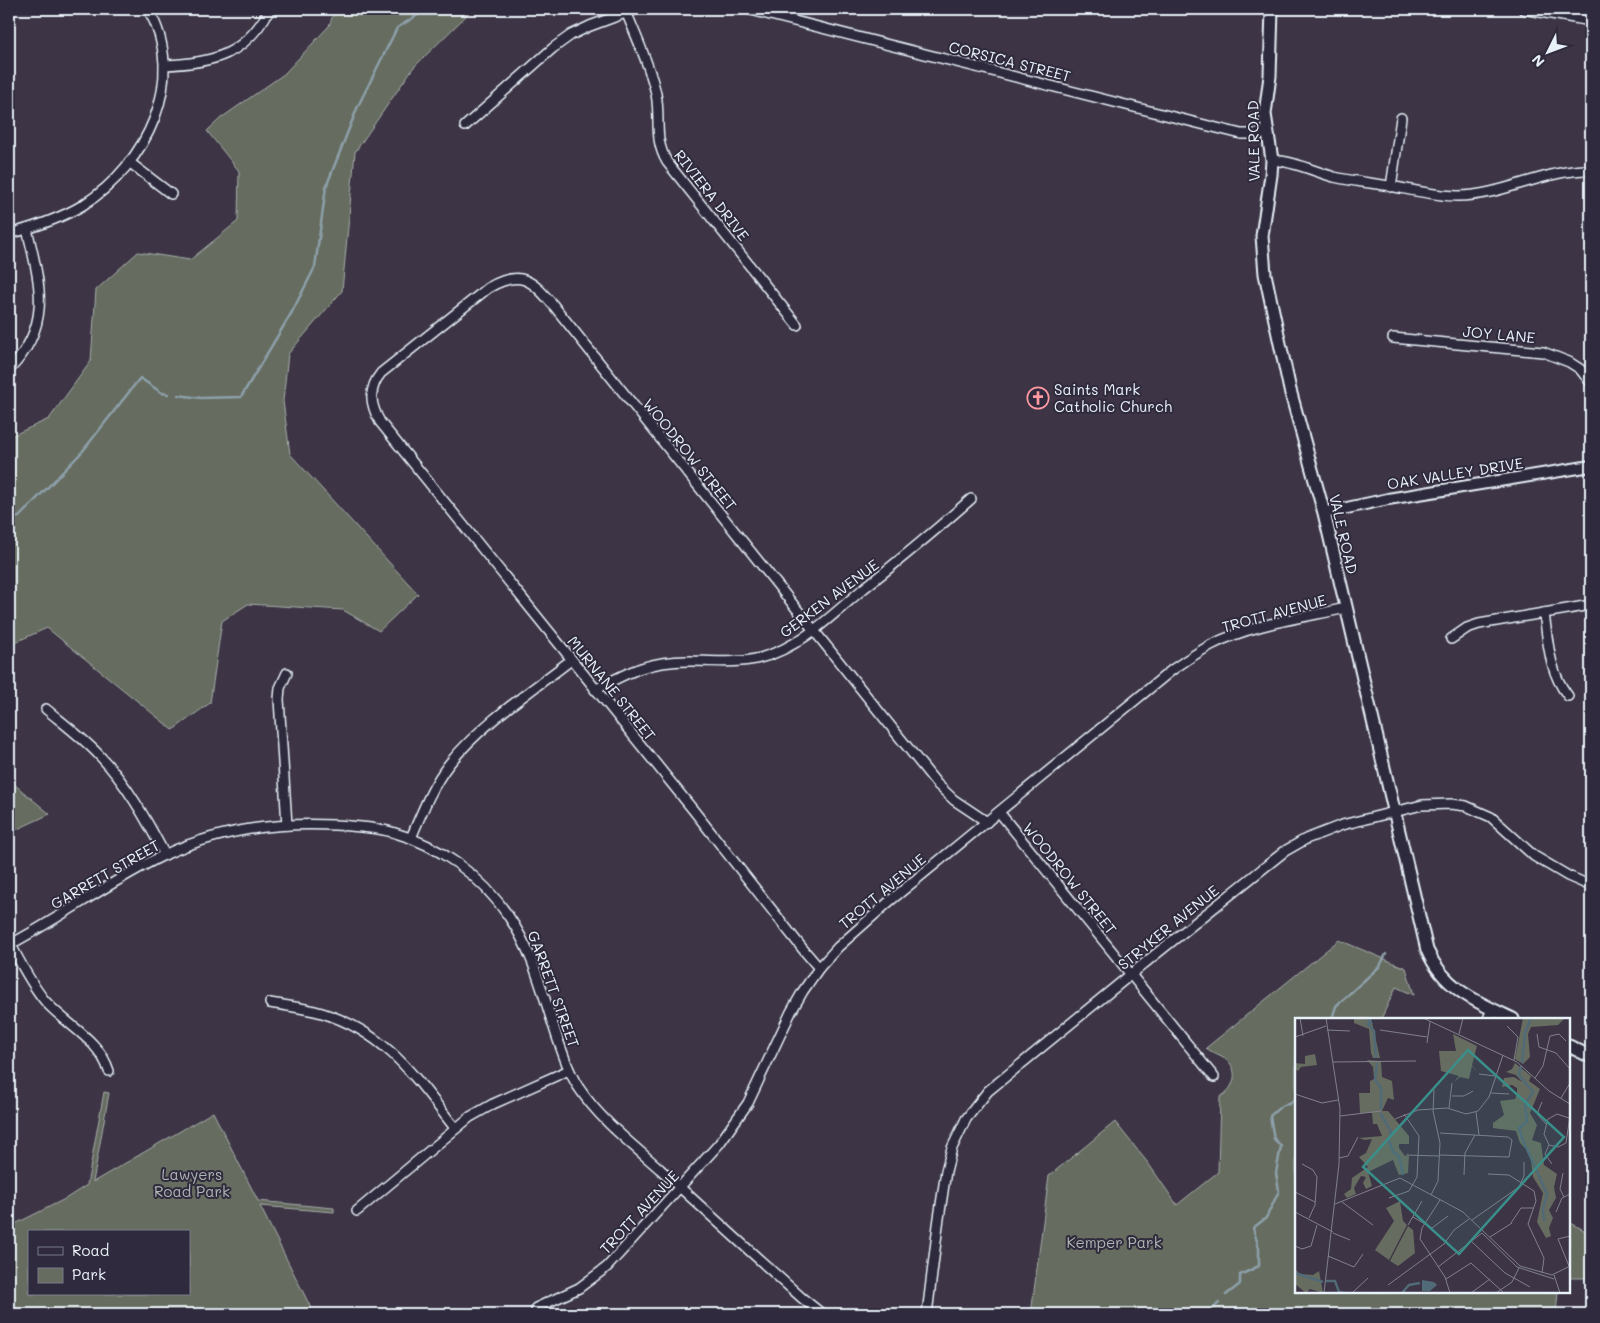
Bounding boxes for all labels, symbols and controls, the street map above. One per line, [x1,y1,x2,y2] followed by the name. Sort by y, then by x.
[1522,28,1572,78] north arrow
[947,36,1073,86] street label: CORSICA STREET
[1527,51,1549,71] text: N
[1242,100,1264,182] street label: VALE ROAD
[670,145,754,245] street label: RIVIERA DRIVE
[1462,321,1536,347] street label: JOY LANE
[1054,379,1172,416] place label: Saints Mark Catholic Church
[1026,386,1050,410] church icon: Saints Mark Catholic Church
[639,394,741,514] street label: WOODROW STREET
[1385,452,1525,494] street label: OAK VALLEY DRIVE
[1325,492,1363,576] street label: VALE ROAD
[775,554,883,642] street label: GERKEN AVENUE
[1220,589,1329,637] street label: TROTT AVENUE
[563,631,661,745] street label: MURNANE STREET
[1019,818,1121,938] street label: WOODROW STREET
[47,835,163,913] street label: GARRETT STREET
[834,849,930,933] street label: TROTT AVENUE
[1113,880,1223,974] street label: STRYKER AVENUE
[524,928,584,1050] street label: GARRETT STREET
[1295,1018,1570,1293] inset map
[154,1164,230,1201] park label: Lawyers Road Park
[595,1166,683,1258] street label: TROTT AVENUE
[28,1230,190,1296] legend
[1066,1232,1162,1252] park label: Kemper Park
[72,1240,109,1260] text: Road
[72,1264,106,1284] text: Park

